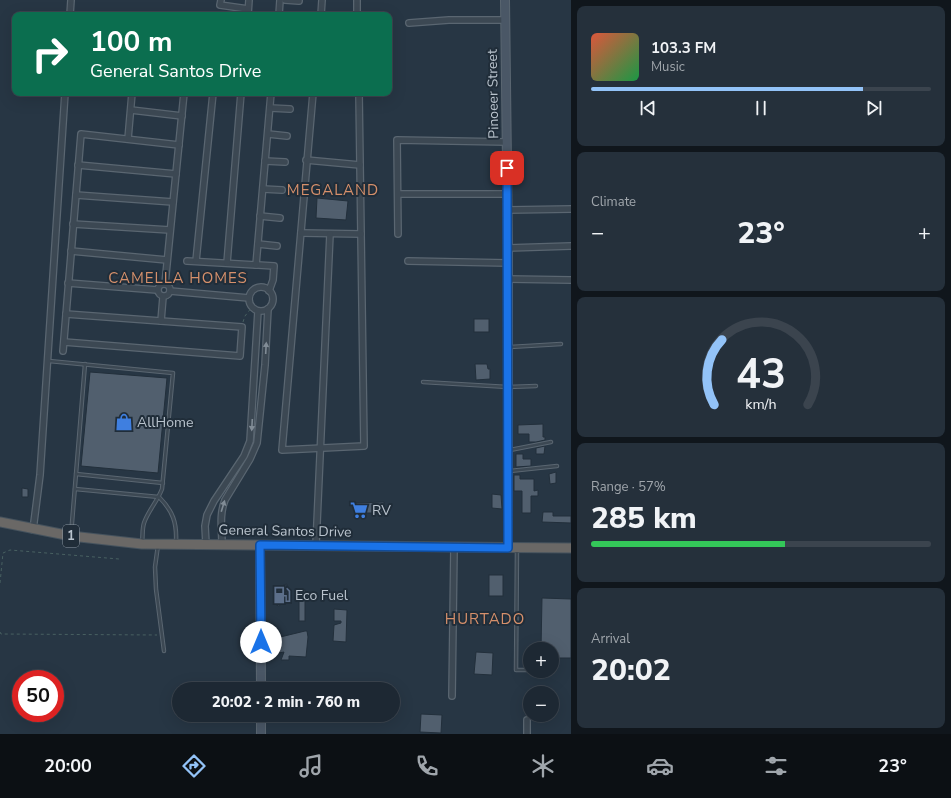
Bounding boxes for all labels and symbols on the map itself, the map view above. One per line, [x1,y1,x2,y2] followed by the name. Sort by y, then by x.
[483,49,503,139] street label: Pinoeer Street
[490,151,524,185] pin
[287,180,379,200] district label: MEGALAND
[108,268,248,288] district label: CAMELLA HOMES
[262,342,269,354] one-way arrow
[114,412,134,432] shop icon: AllHome
[137,413,193,432] place label: AllHome
[249,419,255,432] one-way arrow
[220,499,226,511] one-way arrow
[349,500,369,520] supermarket icon: RV
[372,501,391,520] place label: RV
[218,520,352,542] street label: General Santos Drive
[63,525,79,547] road number: 1
[272,585,292,605] fuel station icon: Eco Fuel
[295,586,349,605] place label: Eco Fuel
[445,609,525,629] district label: HURTADO
[240,621,282,663] position arrow
[12,670,64,722] speed limit sign: 50

